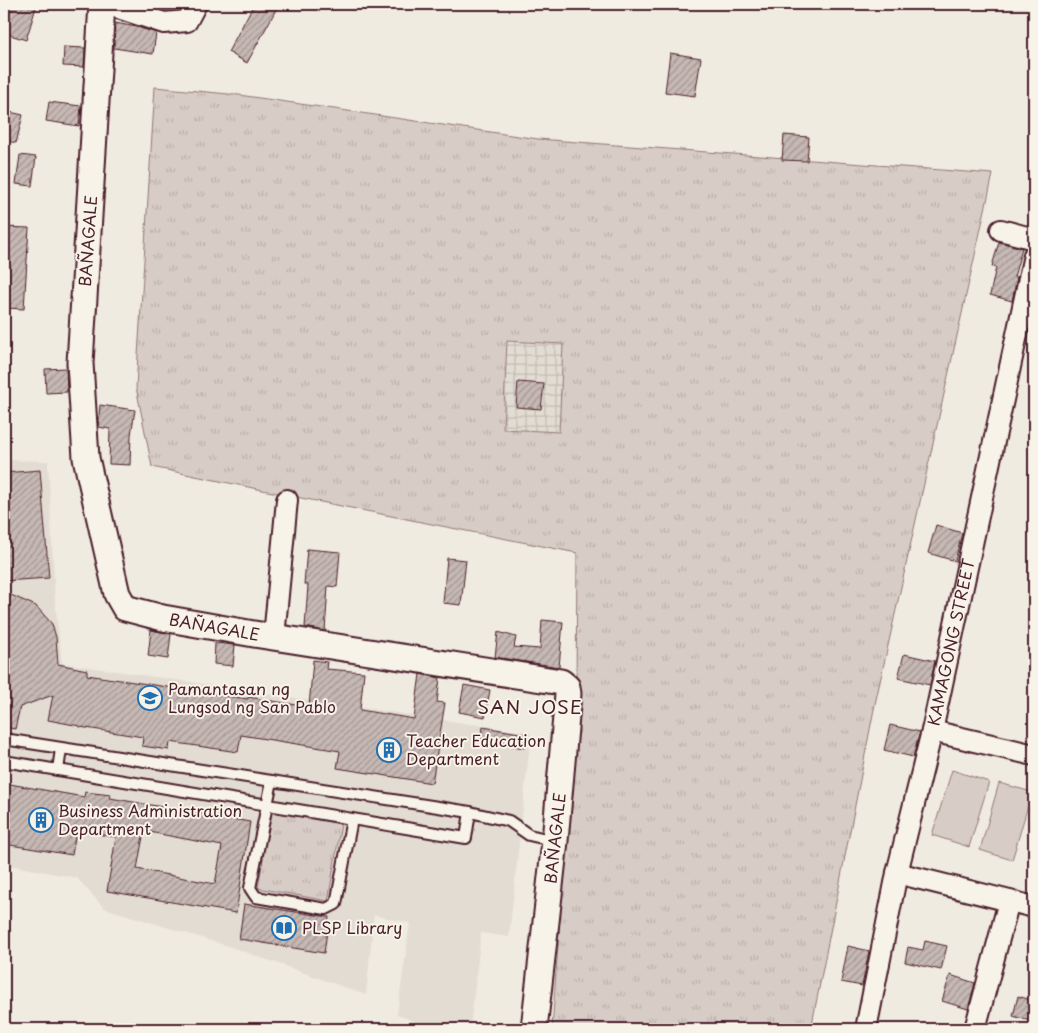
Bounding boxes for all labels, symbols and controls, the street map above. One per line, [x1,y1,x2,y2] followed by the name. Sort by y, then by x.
[72,194,102,287] street label: BAÑAGALE
[920,556,980,728] street label: KAMAGONG STREET
[167,606,262,646] street label: BAÑAGALE
[168,676,336,718] place label: Pamantasan ng Lungsod ng San Pablo
[137,685,163,711] school or university icon: Pamantasan ng Lungsod ng San Pablo
[477,692,583,720] district label: SAN JOSE
[406,728,546,770] place label: Teacher Education Department
[376,737,402,763] building icon: Teacher Education Department
[537,791,571,885] street label: BAÑAGALE
[58,798,242,840] place label: Business Administration Department
[28,807,54,833] building icon: Business Administration Department
[271,915,297,941] library icon: PLSP Library
[302,915,402,939] place label: PLSP Library

